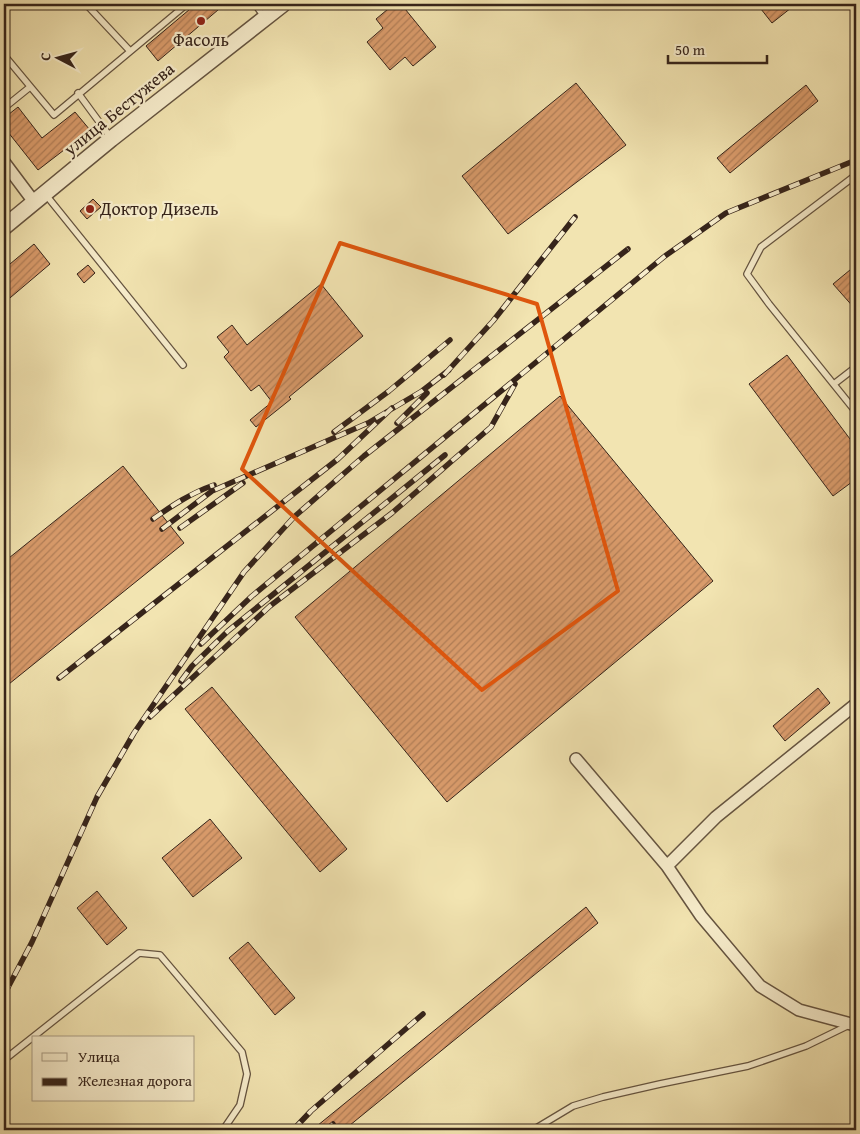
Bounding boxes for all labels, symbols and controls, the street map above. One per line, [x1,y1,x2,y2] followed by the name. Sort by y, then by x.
[195,15,207,27] marker: Фасоль
[173,26,229,53] place label: Фасоль
[32,32,82,82] north arrow
[668,32,766,64] scale bar
[675,39,706,60] text: 50 m
[35,52,55,62] text: С
[57,55,180,163] street label: улица Бестужева
[99,195,219,222] place label: Доктор Дизель
[84,203,96,215] marker: Доктор Дизель
[32,1036,195,1102] legend
[78,1046,121,1067] text: Улица
[77,1070,193,1091] text: Железная дорога

